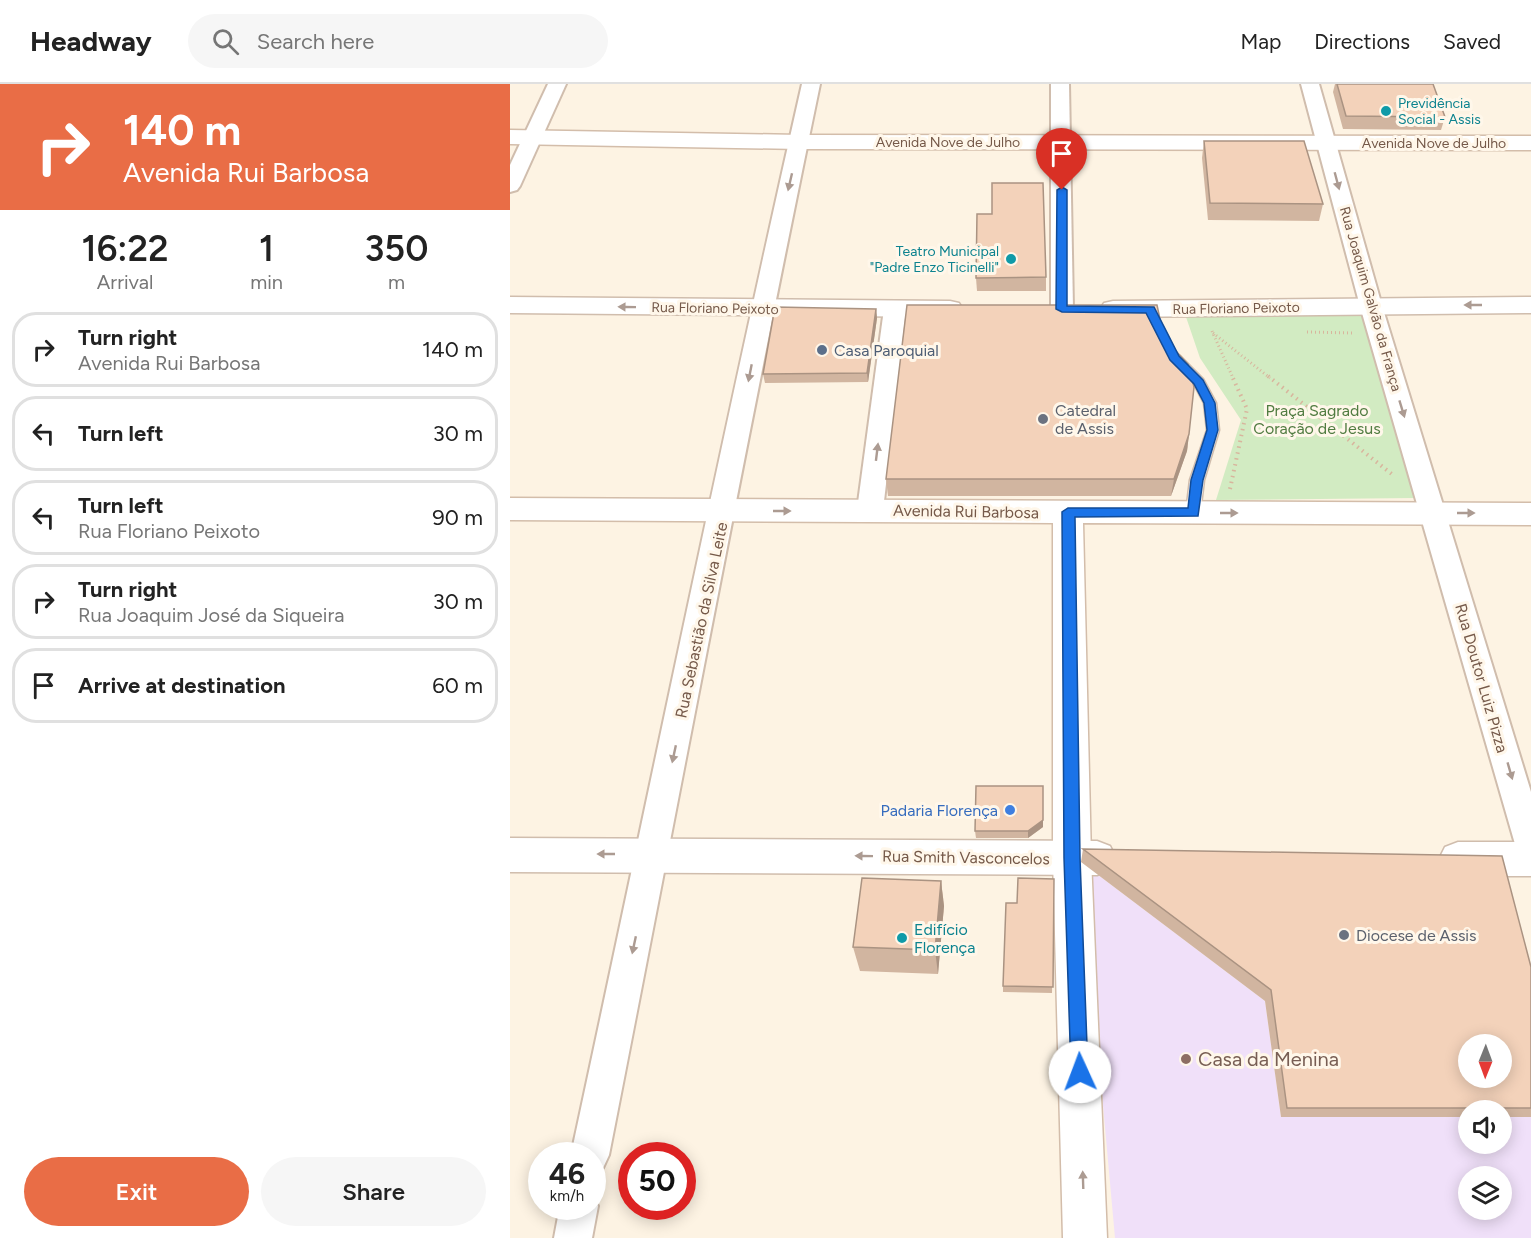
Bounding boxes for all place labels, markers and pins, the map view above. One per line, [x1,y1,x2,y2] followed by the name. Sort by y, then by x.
[1398,95,1481,128] place label: Previdência Social - Assis
[1379,104,1393,118] marker: Previdência Social - Assis
[1036,128,1087,190] pin
[870,243,999,276] place label: Teatro Municipal "Padre Enzo Ticinelli"
[1004,252,1018,266] marker: Teatro Municipal "Padre Enzo Ticinelli"
[834,341,939,360] place label: Casa Paroquial
[815,343,829,357] marker: Casa Paroquial
[1055,401,1116,438] place label: Catedral de Assis
[1036,412,1050,426] marker: Catedral de Assis
[881,801,998,820] place label: Padaria Florença
[1003,803,1017,817] marker: Padaria Florença
[914,920,975,957] place label: Edifício Florença
[1356,926,1477,945] place label: Diocese de Assis
[1337,928,1351,942] marker: Diocese de Assis
[895,931,909,945] marker: Edifício Florença
[1198,1047,1339,1071] place label: Casa da Menina
[1179,1052,1193,1066] marker: Casa da Menina

